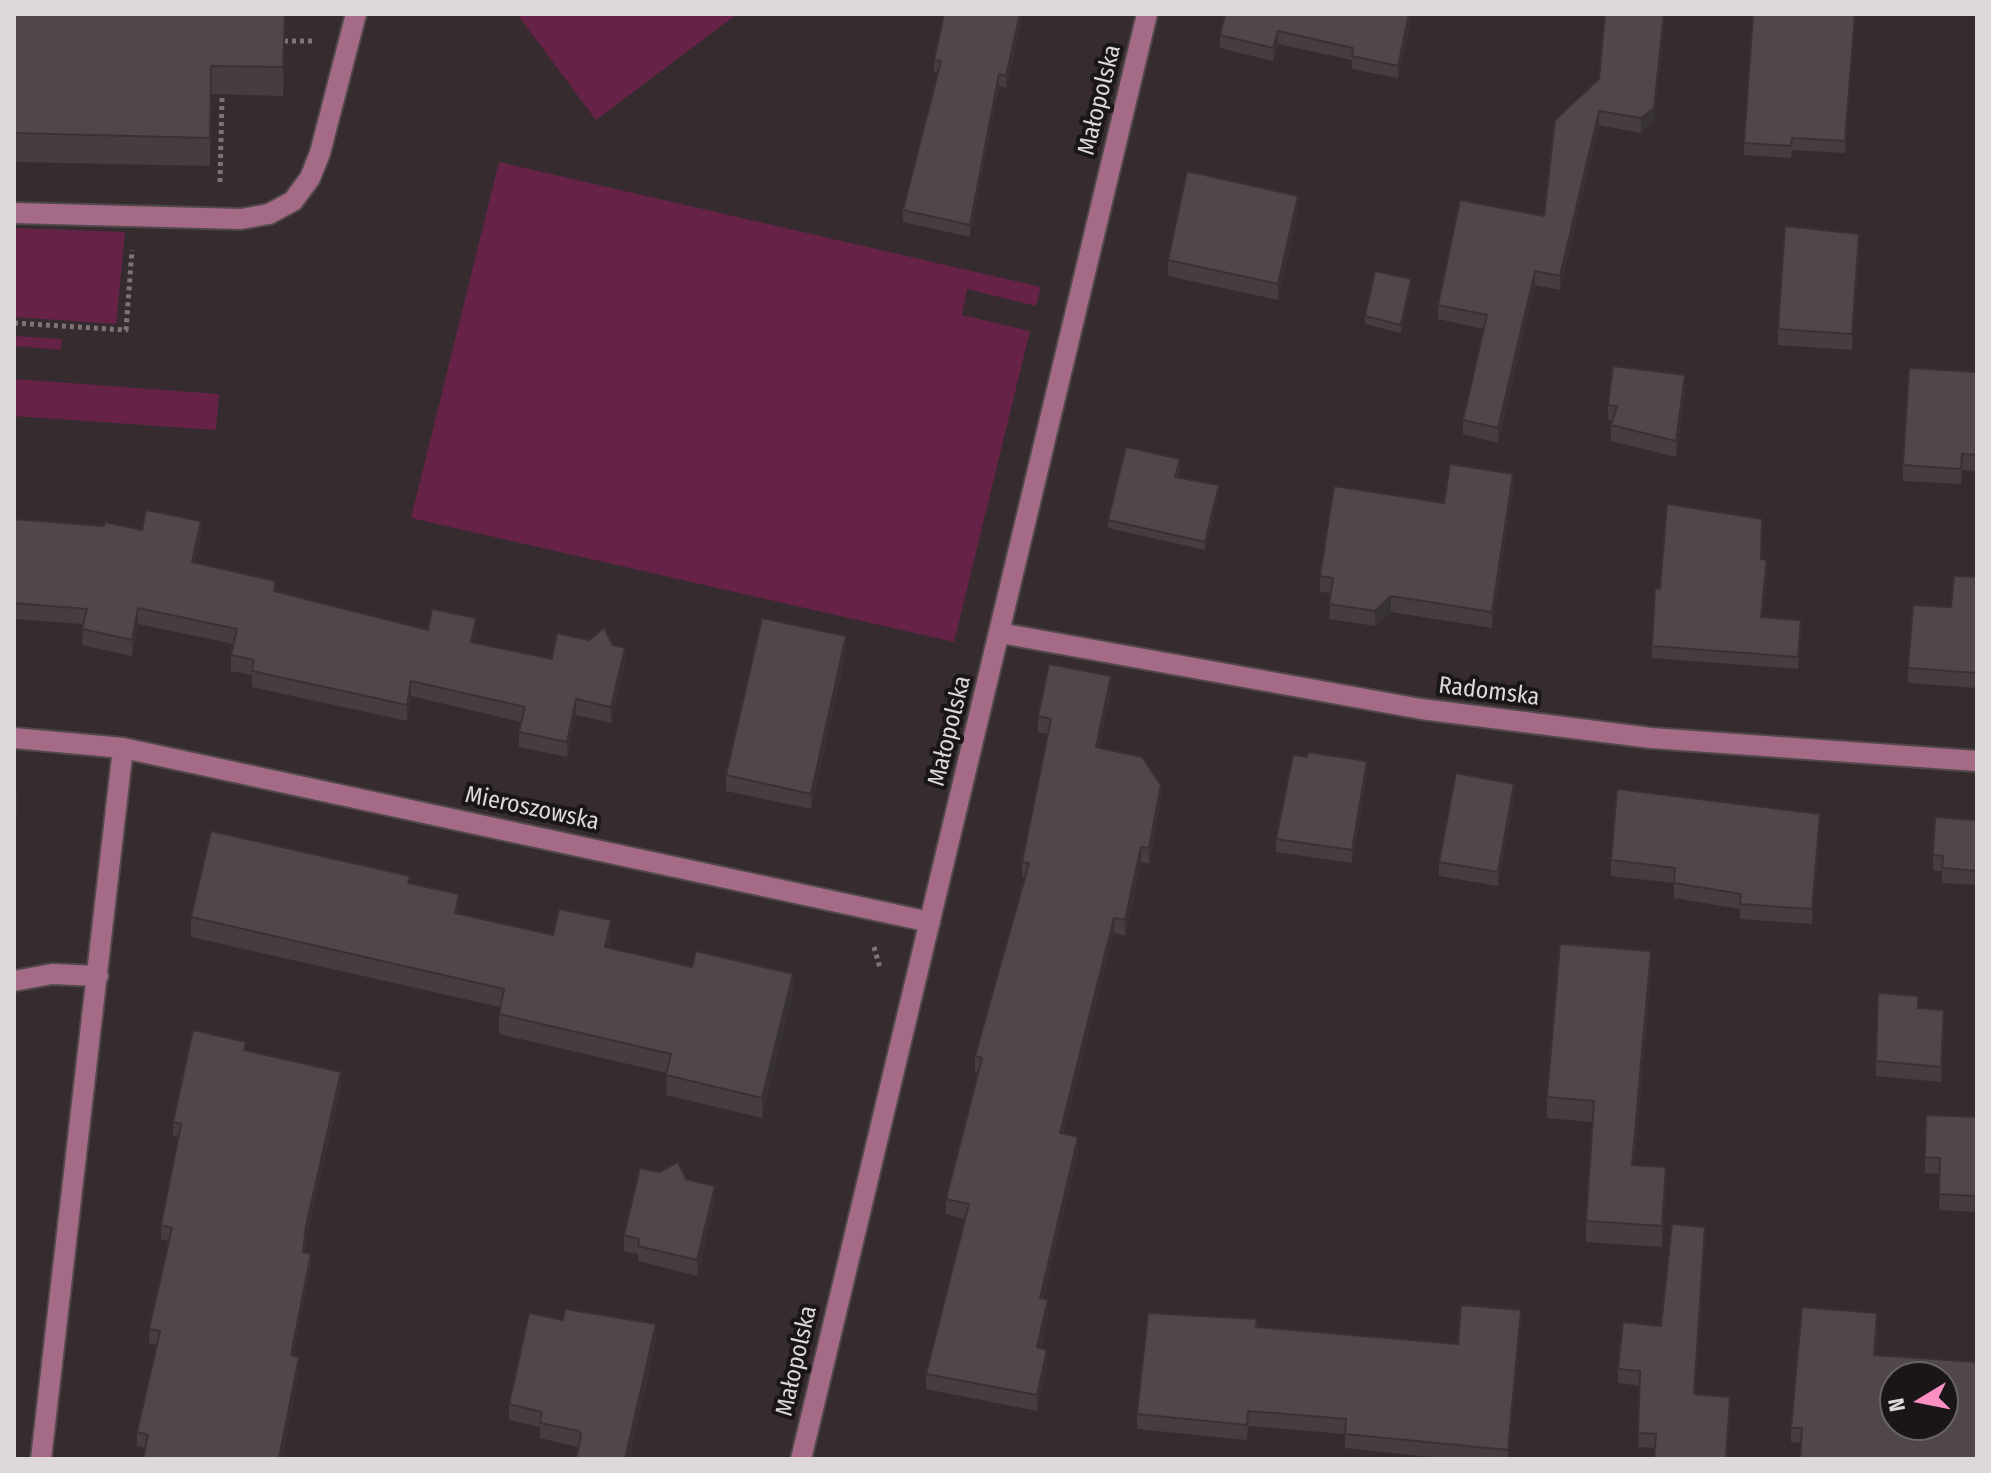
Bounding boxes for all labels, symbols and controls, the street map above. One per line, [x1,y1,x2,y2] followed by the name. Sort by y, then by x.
[1072,42,1128,158] street label: Małopolska
[1437,672,1541,712] street label: Radomska
[922,673,978,789] street label: Małopolska
[462,781,602,837] street label: Mieroszowska
[770,1303,824,1419] street label: Małopolska
[1879,1361,1959,1441] north arrow
[1882,1396,1911,1414] text: N

